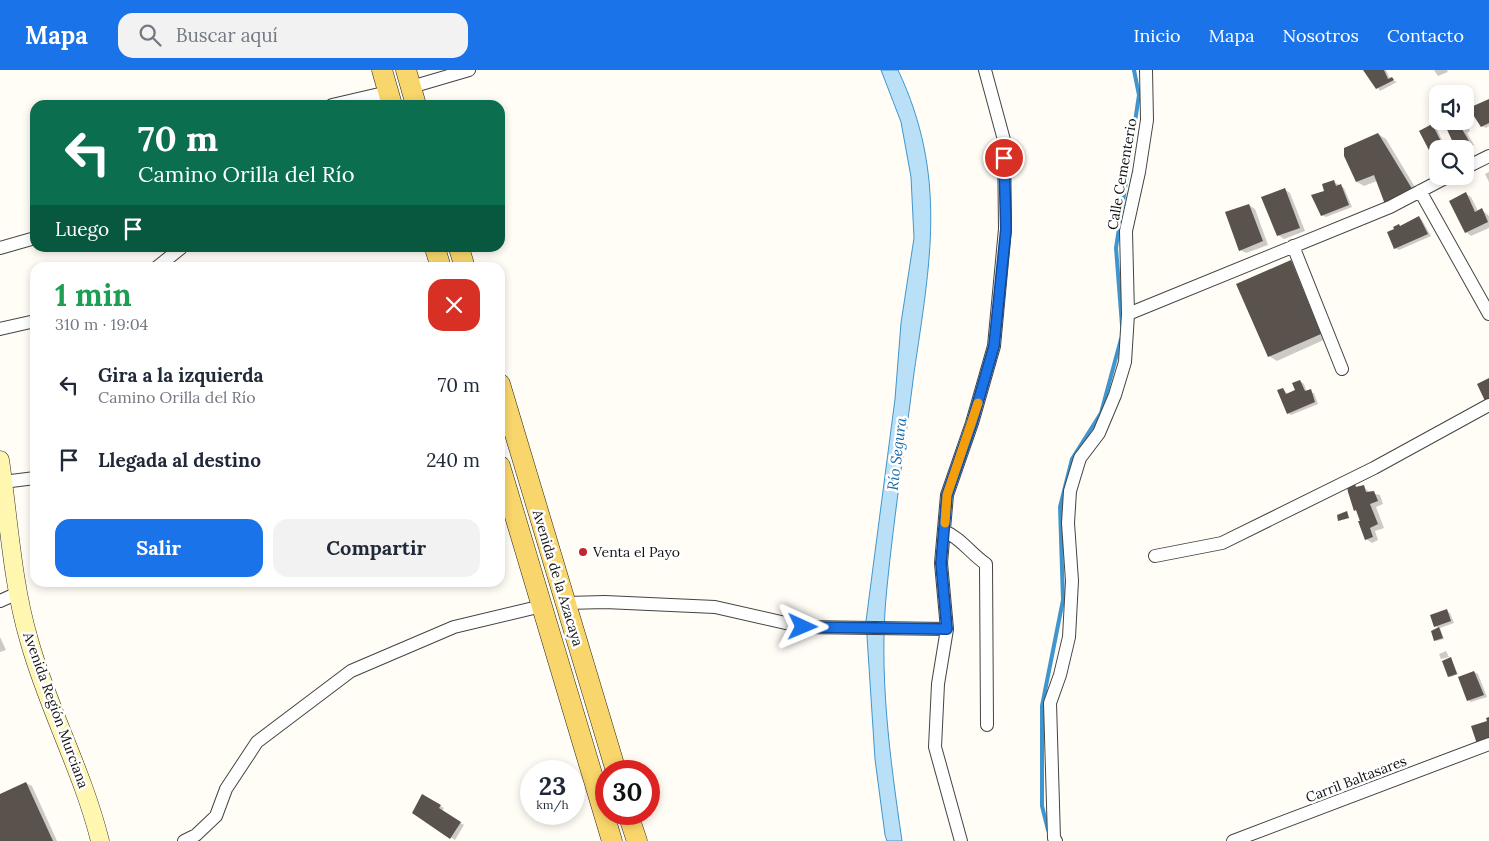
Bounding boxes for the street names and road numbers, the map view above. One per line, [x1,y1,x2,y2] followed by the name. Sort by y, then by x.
[1103,117,1141,231] street label: Calle Cementerio
[528,507,587,648] street label: Avenida de la Azacaya
[19,628,93,791] street label: Avenida Región Murciana
[1303,751,1409,807] street label: Carril Baltasares

